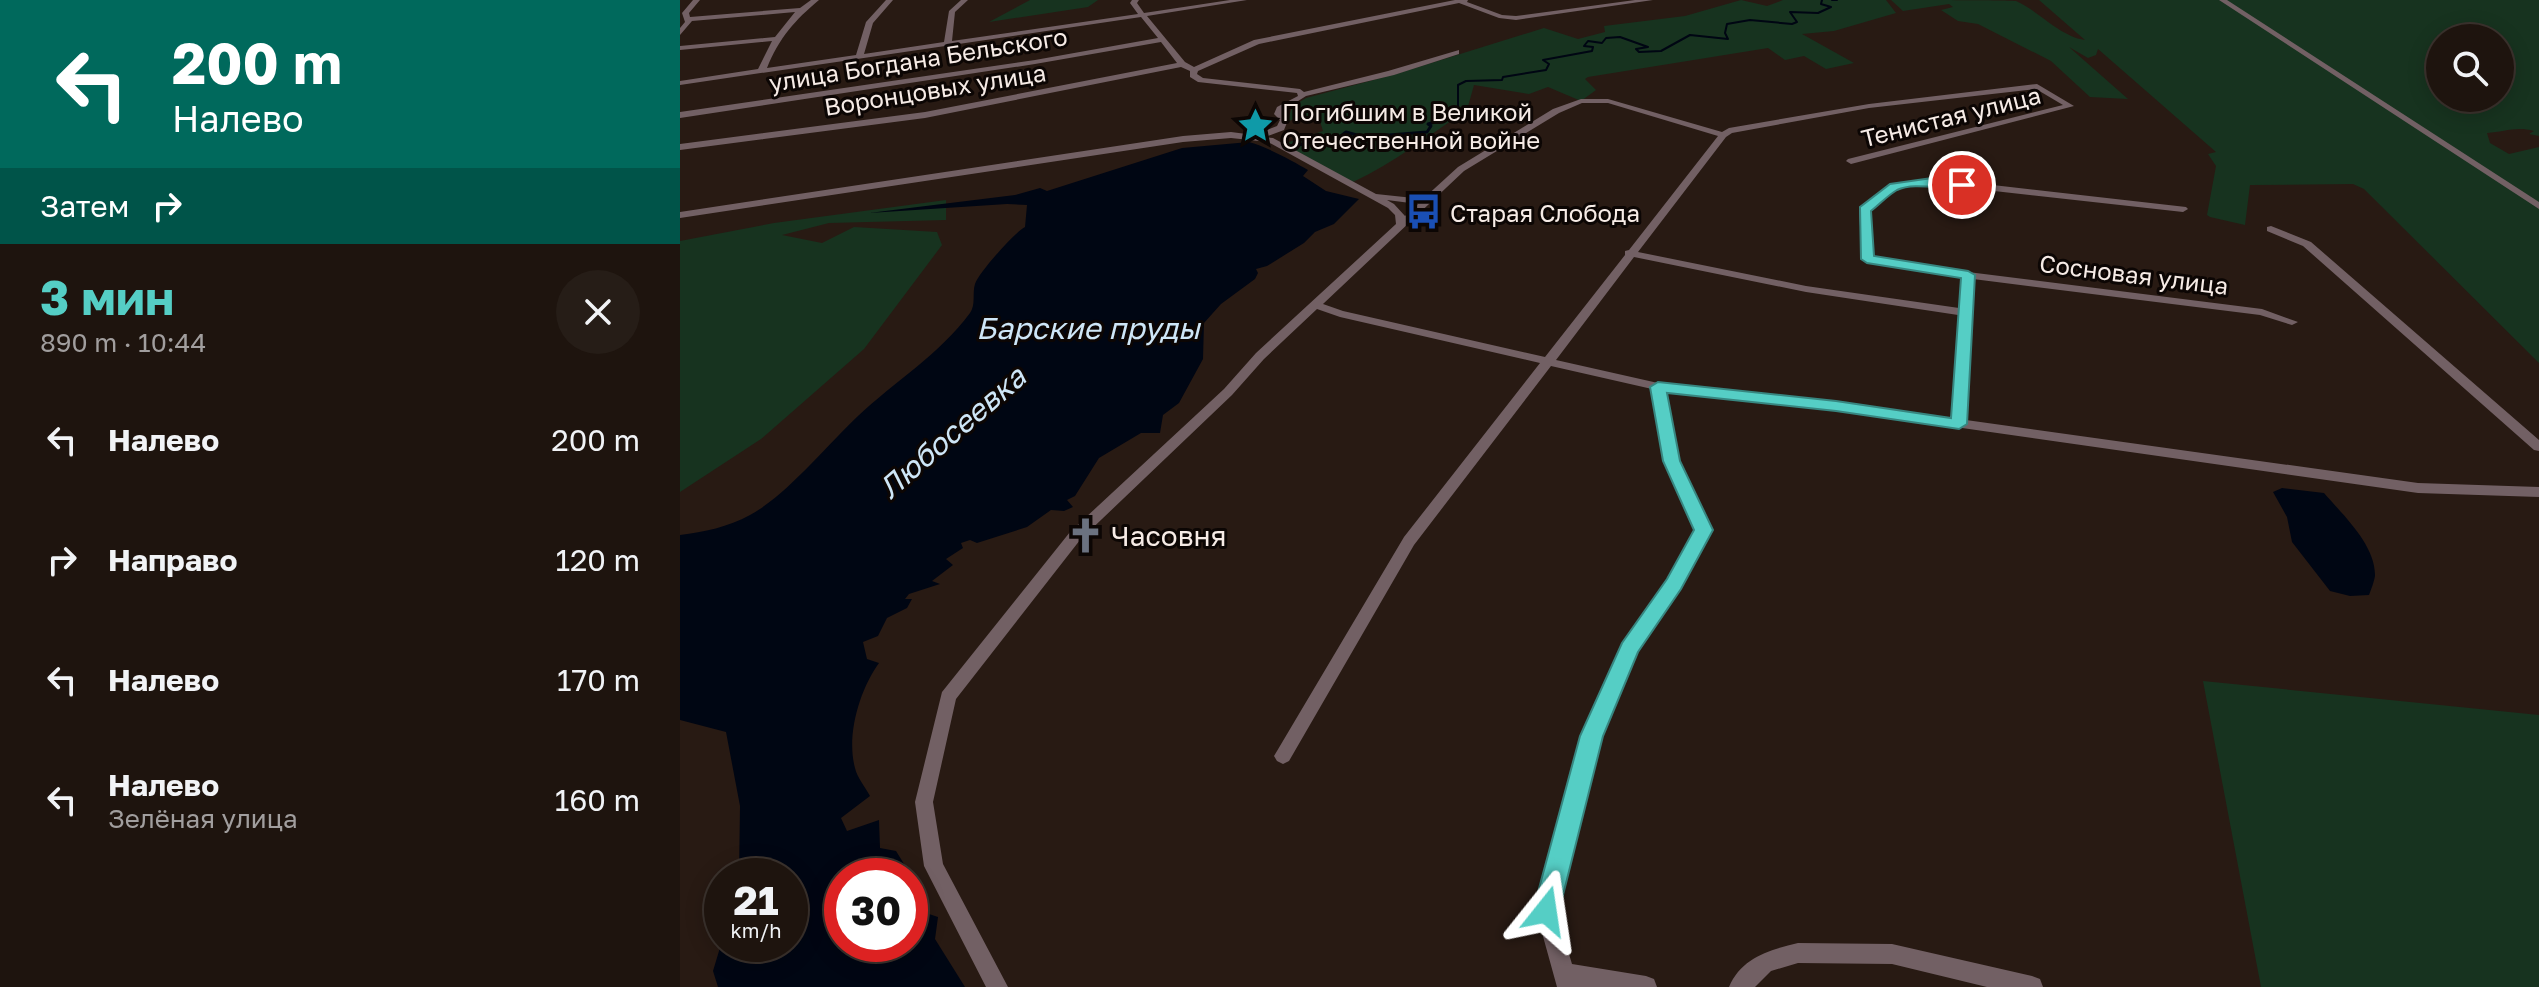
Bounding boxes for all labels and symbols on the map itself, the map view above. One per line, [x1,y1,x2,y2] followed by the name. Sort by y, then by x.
[767,21,1069,97] street label: улица Богдана Бельского
[822,57,1048,121] street label: Воронцовых улица
[1858,80,2044,152] street label: Тенистая улица
[1282,97,1540,154] place label: Погибшим в Великой Отечественной войне
[1237,106,1275,144] place icon: Погибшим в Великой Отечественной войне
[1928,151,1996,219] pin
[1405,193,1443,231] bus stop icon: Старая Слобода
[1450,198,1640,227] place label: Старая Слобода
[2038,248,2230,300] street label: Сосновая улица
[976,310,1202,346] water label: Барские пруды
[871,358,1033,505] water label: Любосеевка
[1066,516,1104,554] church icon: Часовня
[1111,519,1227,552] place label: Часовня
[824,858,928,962] speed limit sign: 30
[1504,869,1588,953] position arrow

